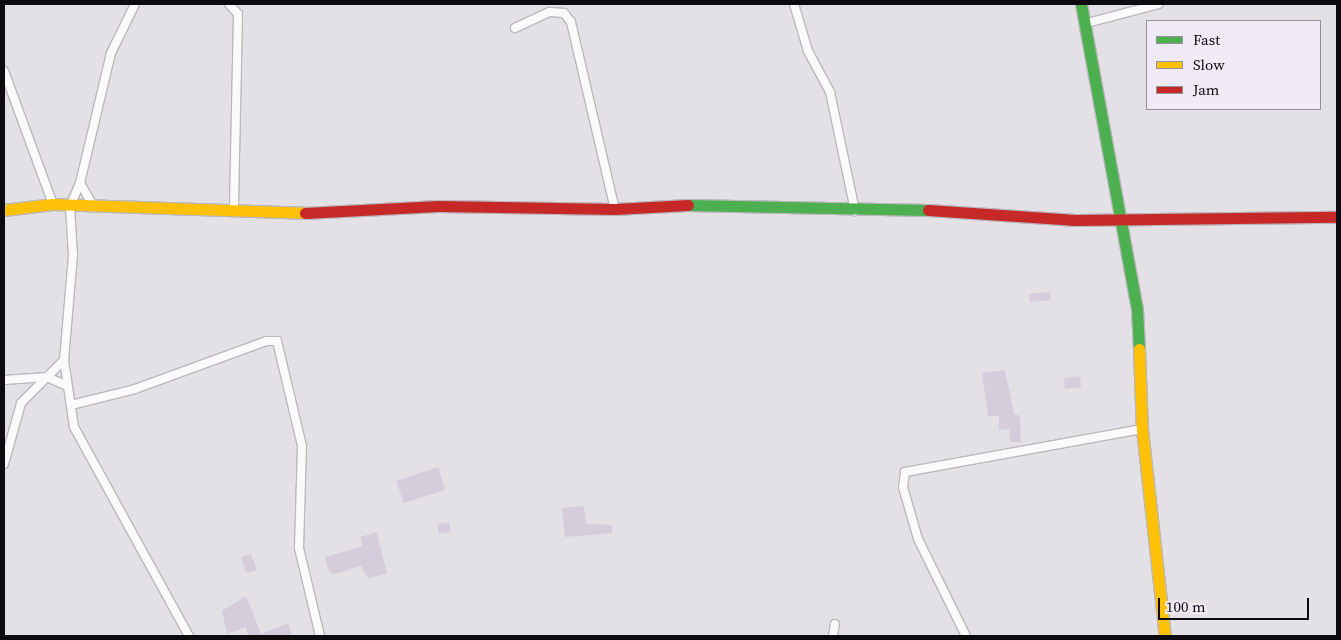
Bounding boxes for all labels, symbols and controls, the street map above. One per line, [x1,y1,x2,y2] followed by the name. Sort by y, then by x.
[1146,20,1321,110] legend
[1193,29,1220,50] text: Fast
[1193,54,1225,75] text: Slow
[1193,79,1219,100] text: Jam
[1161,588,1312,620] scale bar
[1166,596,1206,617] text: 100 m

